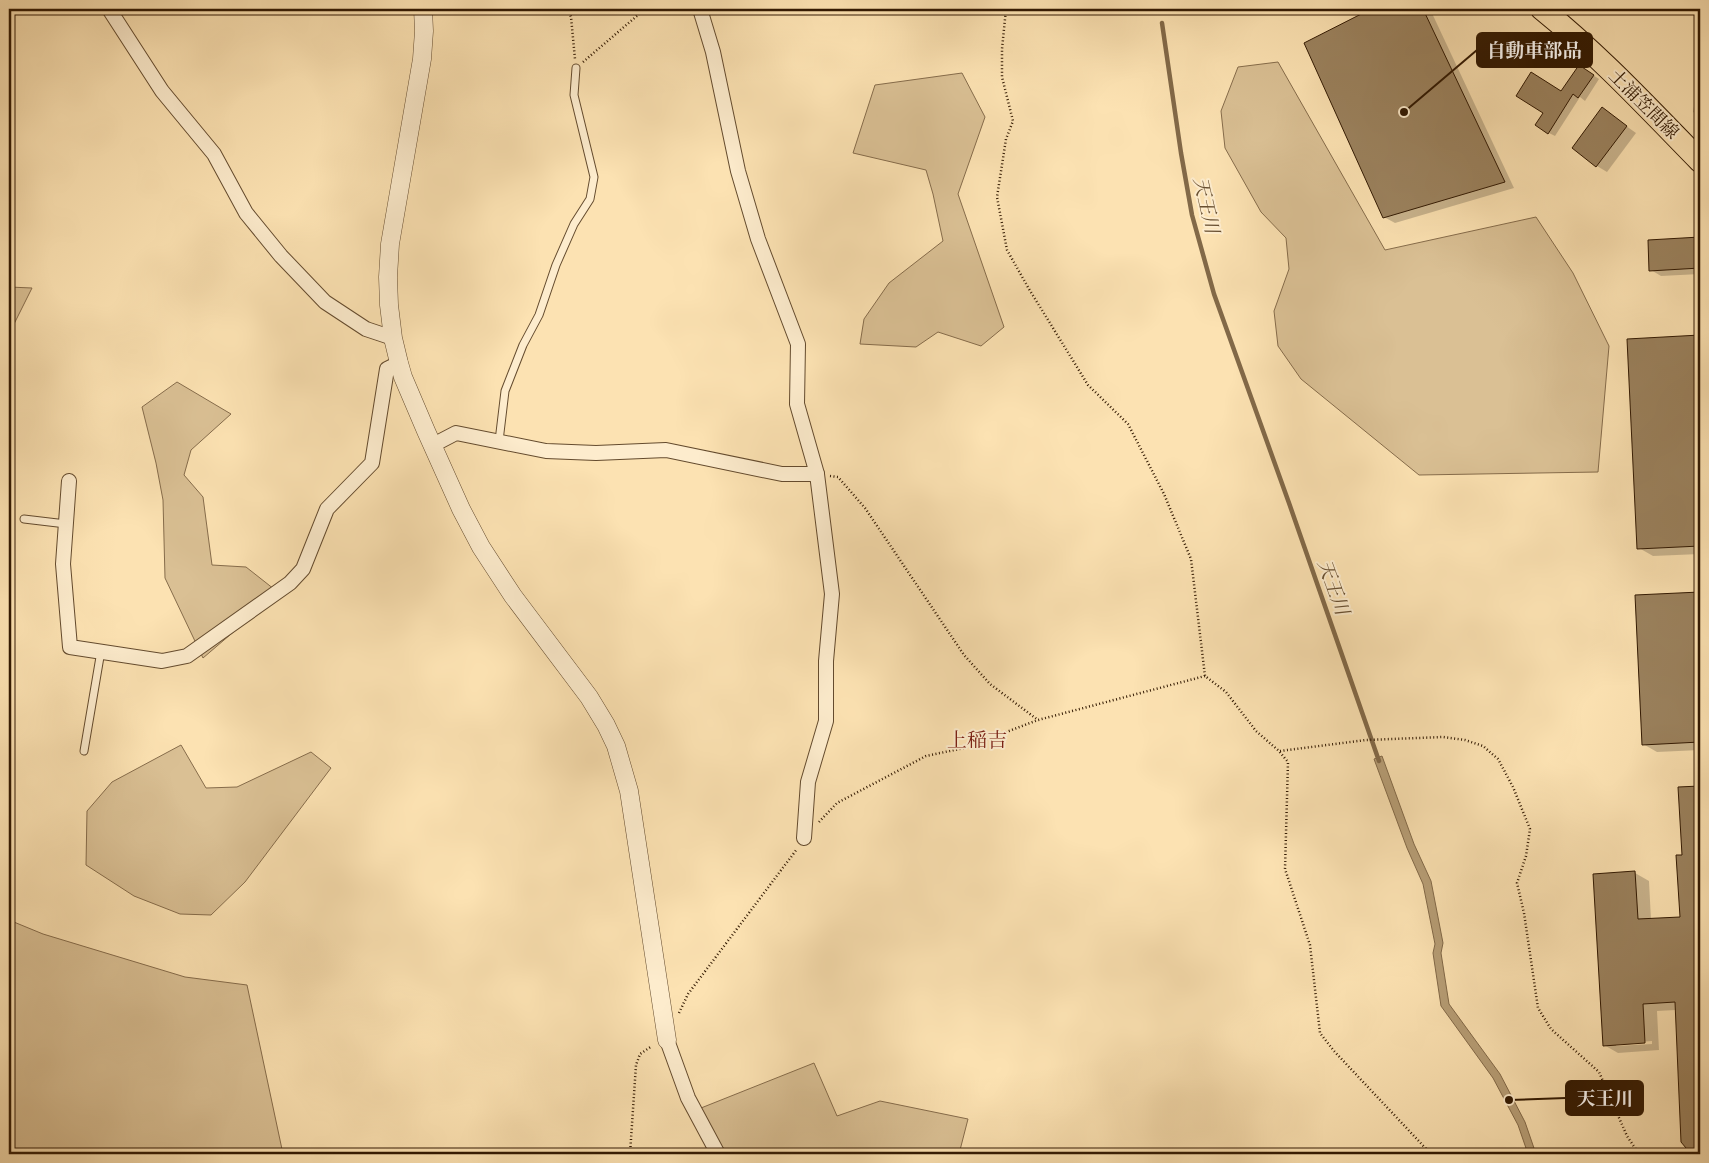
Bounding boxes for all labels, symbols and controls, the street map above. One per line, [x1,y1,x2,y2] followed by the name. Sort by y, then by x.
[1477,33,1592,67] callout: 自動車部品
[1486,39,1582,63] text: 自動車部品
[1604,64,1684,144] street label: 土浦笠間線
[1188,175,1225,238] water label: 天王川
[1312,556,1355,620] water label: 天王川
[947,728,1007,753] district label: 上稲吉
[1566,1081,1643,1115] callout: 天王川
[1576,1087,1634,1111] text: 天王川

